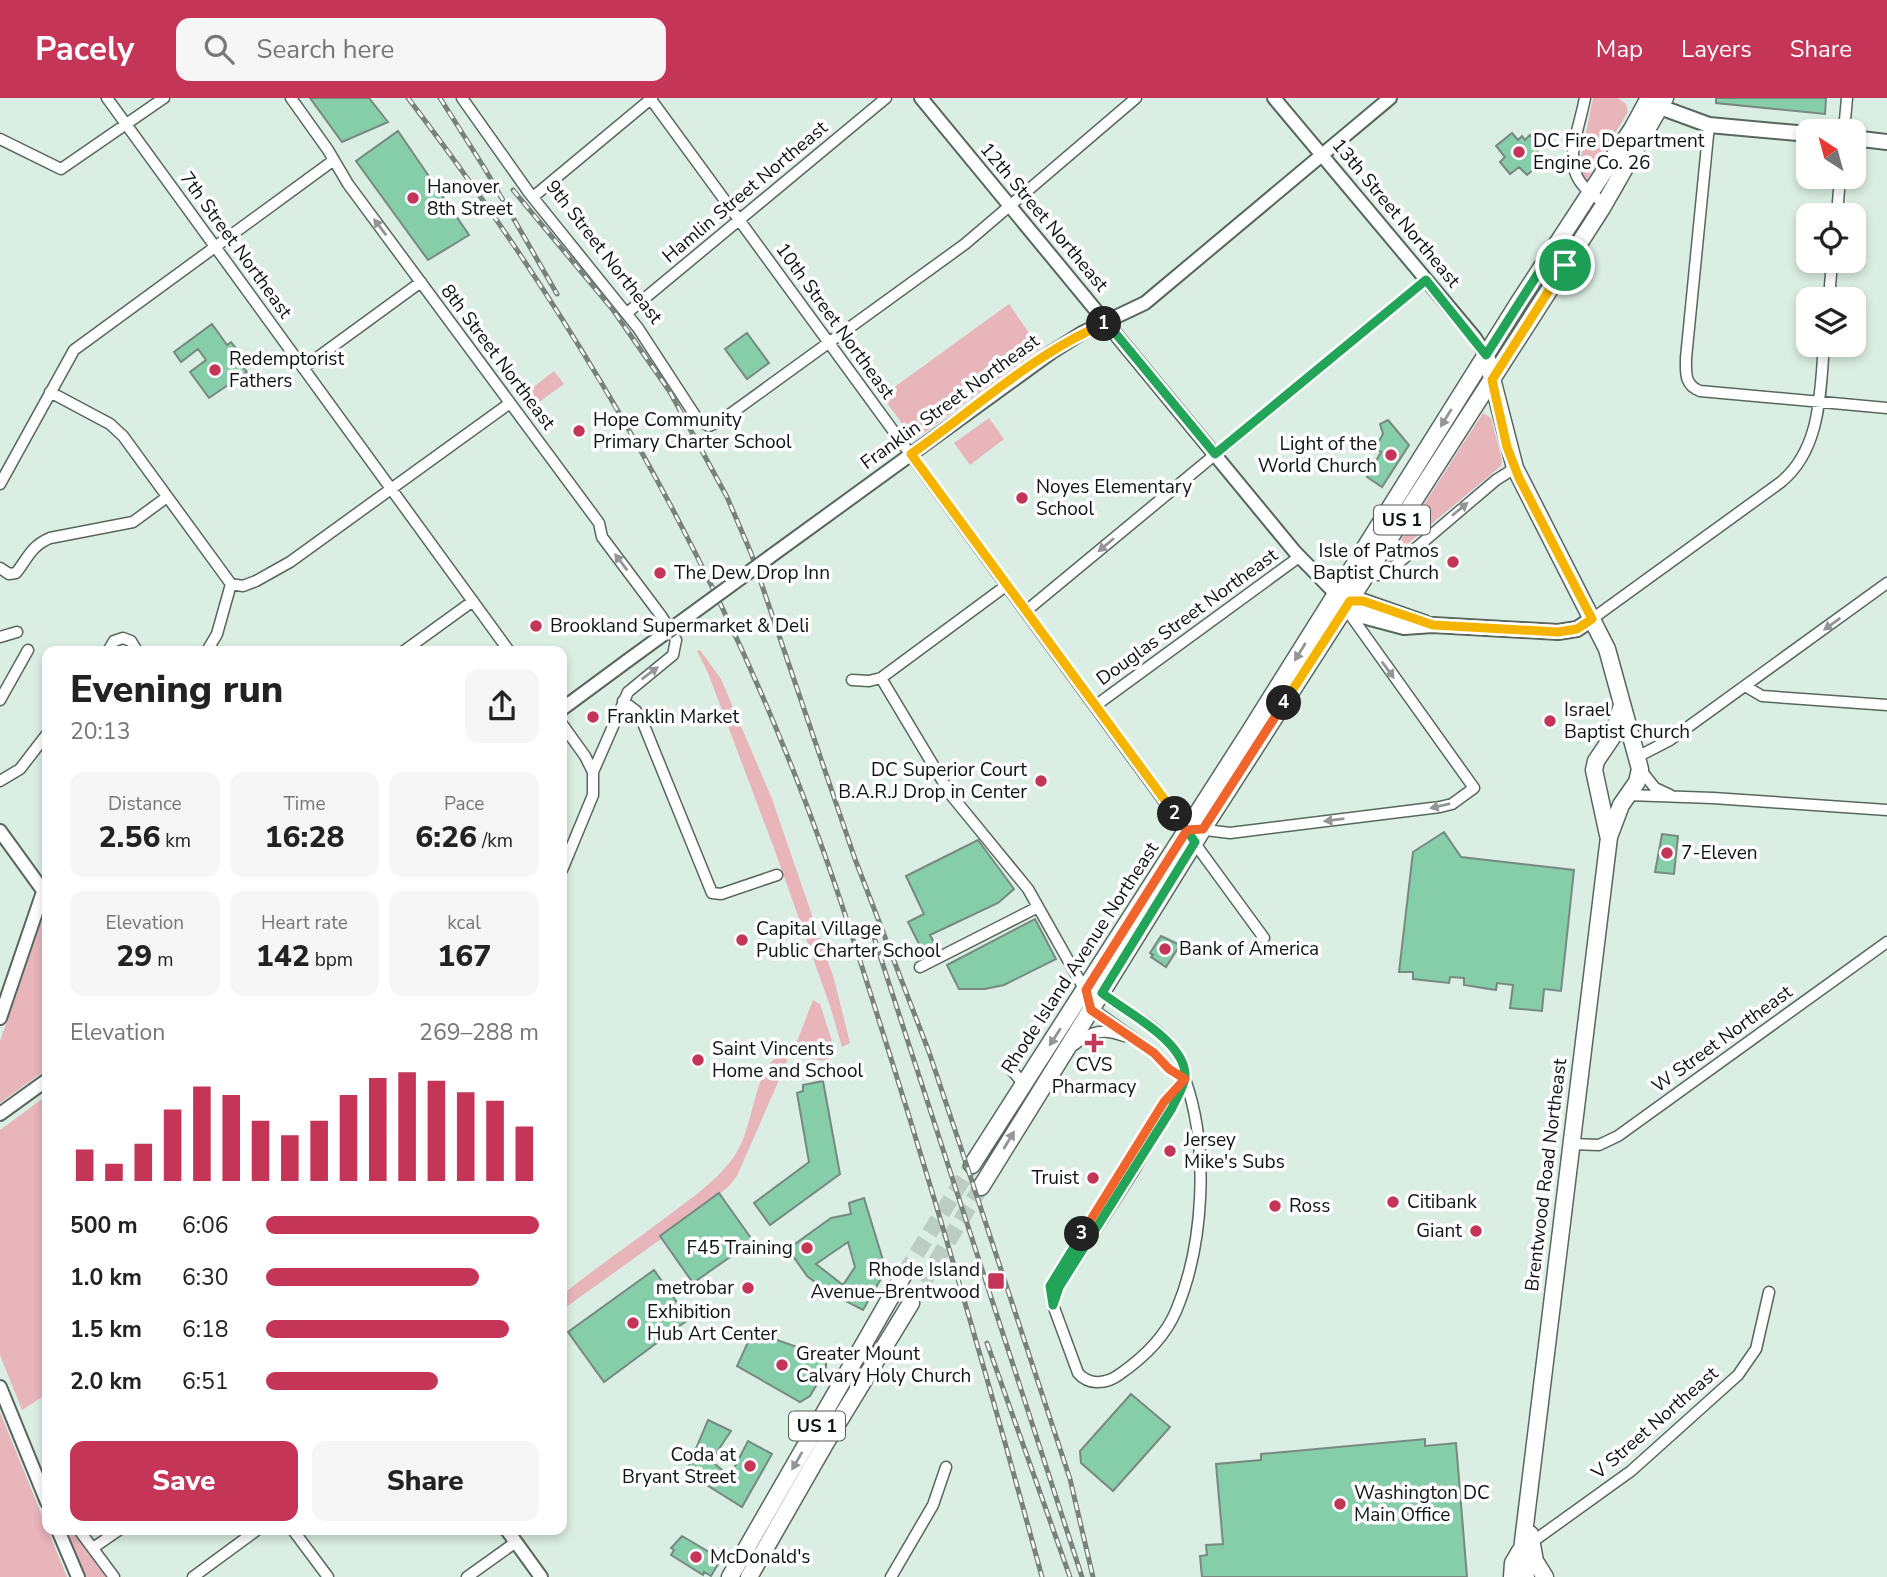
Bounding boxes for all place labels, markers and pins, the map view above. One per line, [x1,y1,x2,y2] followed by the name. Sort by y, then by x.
[1533,128,1705,176] place label: DC Fire Department Engine Co. 26
[1511,144,1527,160] marker: DC Fire Department Engine Co. 26
[427,174,513,222] place label: Hanover 8th Street
[405,190,421,206] marker: Hanover 8th Street
[1535,235,1595,295] pin
[1086,306,1122,342] pin: 1
[229,346,344,394] place label: Redemptorist Fathers
[207,362,223,378] marker: Redemptorist Fathers
[593,407,792,455] place label: Hope Community Primary Charter School
[571,423,587,439] marker: Hope Community Primary Charter School
[1258,431,1377,479] place label: Light of the World Church
[1383,447,1399,463] marker: Light of the World Church
[1036,474,1192,522] place label: Noyes Elementary School
[1014,490,1030,506] marker: Noyes Elementary School
[1313,538,1439,586] place label: Isle of Patmos Baptist Church
[1445,554,1461,570] marker: Isle of Patmos Baptist Church
[674,560,830,586] place label: The Dew Drop Inn
[652,565,668,581] marker: The Dew Drop Inn
[550,613,809,639] place label: Brookland Supermarket & Deli
[528,618,544,634] marker: Brookland Supermarket & Deli
[1266,686,1302,720] pin: 4
[1564,697,1690,745] place label: Israel Baptist Church
[607,704,739,730] place label: Franklin Market
[585,709,601,725] marker: Franklin Market
[1542,713,1558,729] marker: Israel Baptist Church
[838,757,1027,805] place label: DC Superior Court B.A.R.J Drop in Center
[1033,773,1049,789] marker: DC Superior Court B.A.R.J Drop in Center
[1158,796,1192,832] pin: 2
[1681,840,1758,866] place label: 7-Eleven
[1659,845,1675,861] marker: 7-Eleven
[756,916,941,964] place label: Capital Village Public Charter School
[734,932,750,948] marker: Capital Village Public Charter School
[1179,936,1319,962] place label: Bank of America
[1157,941,1173,957] marker: Bank of America
[1086,1035,1102,1051] marker: CVS Pharmacy
[712,1036,864,1084] place label: Saint Vincents Home and School
[690,1052,706,1068] marker: Saint Vincents Home and School
[1052,1052,1137,1100] place label: CVS Pharmacy
[1183,1127,1285,1175] place label: Jersey Mike's Subs
[1162,1143,1178,1159] marker: Jersey Mike's Subs
[1031,1165,1079,1191] place label: Truist
[1085,1170,1101,1186] marker: Truist
[1407,1189,1477,1215] place label: Citibank
[1289,1193,1330,1219] place label: Ross
[1385,1194,1401,1210] marker: Citibank
[1267,1198,1283,1214] marker: Ross
[1064,1216,1100,1252] pin: 3
[1416,1218,1462,1244] place label: Giant
[1468,1223,1484,1239] marker: Giant
[687,1235,793,1261] place label: F45 Training
[799,1240,815,1256] marker: F45 Training
[810,1257,980,1305] place label: Rhode Island Avenue–Brentwood
[986,1271,1006,1291] marker: Rhode Island Avenue–Brentwood
[656,1275,734,1301] place label: metrobar
[740,1280,756,1296] marker: metrobar
[647,1299,777,1347] place label: Exhibition Hub Art Center
[625,1315,641,1331] marker: Exhibition Hub Art Center
[796,1341,971,1389] place label: Greater Mount Calvary Holy Church
[774,1357,790,1373] marker: Greater Mount Calvary Holy Church
[622,1442,736,1490] place label: Coda at Bryant Street
[742,1458,758,1474] marker: Coda at Bryant Street
[1354,1480,1490,1528] place label: Washington DC Main Office
[1332,1496,1348,1512] marker: Washington DC Main Office
[710,1544,811,1570] place label: McDonald's
[688,1549,704,1565] marker: McDonald's

